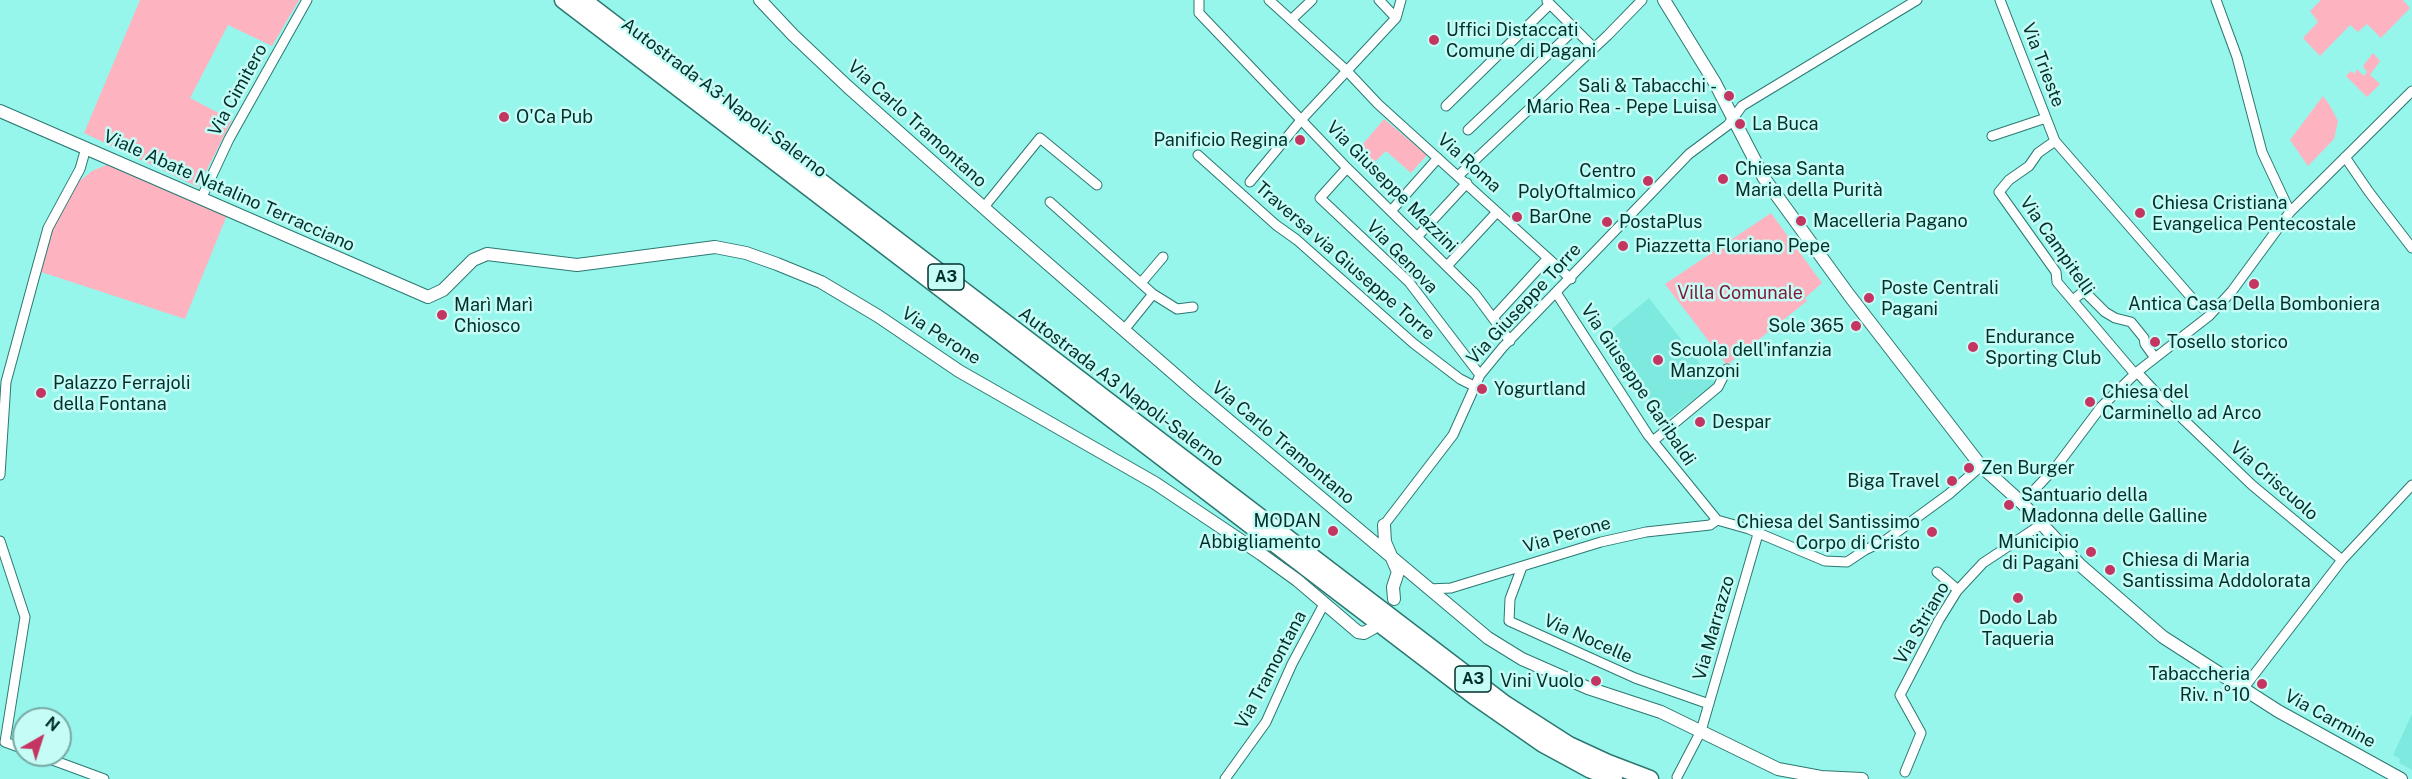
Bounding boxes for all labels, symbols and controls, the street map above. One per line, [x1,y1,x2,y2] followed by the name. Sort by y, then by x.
[617,14,831,182] street label: Autostrada A3 Napoli-Salerno
[1446,19,1596,62] place label: Uffici Distaccati Comune di Pagani
[2017,20,2069,110] street label: Via Trieste
[1427,33,1441,47] marker: Uffici Distaccati Comune di Pagani
[204,40,272,140] street label: Via Cimitero
[843,56,991,192] street label: Via Carlo Tramontano
[1526,75,1717,118] place label: Sali & Tabacchi - Mario Rea - Pepe Luisa
[1722,89,1736,103] marker: Sali & Tabacchi - Mario Rea - Pepe Luisa
[516,106,593,128] place label: O'Ca Pub
[497,110,511,124] marker: O'Ca Pub
[1752,113,1819,135] place label: La Buca
[1322,117,1462,257] street label: Via Giuseppe Mazzini
[1733,117,1747,131] marker: La Buca
[100,126,358,256] street label: Viale Abate Natalino Terracciano
[1154,129,1288,151] place label: Panificio Regina
[1433,129,1505,197] street label: Via Roma
[1293,133,1307,147] marker: Panificio Regina
[1735,158,1883,201] place label: Chiesa Santa Maria della Purità
[1518,160,1636,202] place label: Centro PolyOftalmico
[1716,172,1730,186] marker: Chiesa Santa Maria della Purità
[1641,174,1655,188] marker: Centro PolyOftalmico
[1251,177,1439,345] street label: Traversa via Giuseppe Torre
[2015,192,2099,300] street label: Via Campitelli
[2152,192,2356,234] place label: Chiesa Cristiana Evangelica Pentecostale
[1529,206,1592,228] place label: BarOne
[2133,206,2147,220] marker: Chiesa Cristiana Evangelica Pentecostale
[1510,210,1524,224] marker: BarOne
[1813,210,1968,232] place label: Macelleria Pagano
[1619,211,1702,233] place label: PostaPlus
[1794,214,1808,228] marker: Macelleria Pagano
[1600,215,1614,229] marker: PostaPlus
[1362,216,1442,298] street label: Via Genova
[1635,235,1830,257] place label: Piazzetta Floriano Pepe
[1462,239,1586,369] street label: Via Giuseppe Torre
[1616,239,1630,253] marker: Piazzetta Floriano Pepe
[928,264,964,290] road number: A3
[1881,277,1999,320] place label: Poste Centrali Pagani
[2247,277,2261,291] marker: Antica Casa Della Bomboniera
[1677,282,1803,304] park label: Villa Comunale
[1862,291,1876,305] marker: Poste Centrali Pagani
[2128,293,2380,315] place label: Antica Casa Della Bomboniera
[454,294,533,336] place label: Marì Marì Chiosco
[1576,300,1700,470] street label: Via Giuseppe Garibaldi
[897,302,985,370] street label: Via Perone
[1014,303,1228,471] street label: Autostrada A3 Napoli-Salerno
[435,308,449,322] marker: Marì Marì Chiosco
[1768,315,1844,337] place label: Sole 365
[1849,319,1863,333] marker: Sole 365
[1985,326,2101,368] place label: Endurance Sporting Club
[2167,331,2288,353] place label: Tosello storico
[2148,335,2162,349] marker: Tosello storico
[1670,339,1832,382] place label: Scuola dell'infanzia Manzoni
[1966,340,1980,354] marker: Endurance Sporting Club
[1651,353,1665,367] marker: Scuola dell'infanzia Manzoni
[53,372,191,415] place label: Palazzo Ferrajoli della Fontana
[1207,377,1359,509] street label: Via Carlo Tramontano
[1494,378,1586,400] place label: Yogurtland
[2102,381,2261,424] place label: Chiesa del Carminello ad Arco
[1475,382,1489,396] marker: Yogurtland
[34,386,48,400] marker: Palazzo Ferrajoli della Fontana
[2083,395,2097,409] marker: Chiesa del Carminello ad Arco
[1712,411,1771,433] place label: Despar
[1693,415,1707,429] marker: Despar
[2226,437,2322,525] street label: Via Criscuolo
[1981,457,2075,479] place label: Zen Burger
[1962,461,1976,475] marker: Zen Burger
[1847,470,1940,492] place label: Biga Travel
[1945,474,1959,488] marker: Biga Travel
[2021,484,2207,526] place label: Santuario della Madonna delle Galline
[2002,498,2016,512] marker: Santuario della Madonna delle Galline
[1199,510,1321,552] place label: MODAN Abbigliamento
[1736,511,1920,554] place label: Chiesa del Santissimo Corpo di Cristo
[1521,512,1613,558] street label: Via Perone
[1326,524,1340,538] marker: MODAN Abbigliamento
[1925,525,1939,539] marker: Chiesa del Santissimo Corpo di Cristo
[1998,531,2079,574] place label: Municipio di Pagani
[2084,545,2098,559] marker: Municipio di Pagani
[2122,549,2311,592] place label: Chiesa di Maria Santissima Addolorata
[2103,563,2117,577] marker: Chiesa di Maria Santissima Addolorata
[1689,573,1739,683] street label: Via Marrazzo
[1890,578,1954,668] street label: Via Striano
[2011,591,2025,605] marker: Dodo Lab Taqueria
[1231,607,1311,733] street label: Via Tramontana
[1979,607,2057,650] place label: Dodo Lab Taqueria
[1540,610,1636,668] street label: Via Nocelle
[2148,663,2250,706] place label: Tabaccheria Riv. n°10
[1455,666,1491,692] road number: A3
[1500,670,1584,692] place label: Vini Vuolo
[1589,674,1603,688] marker: Vini Vuolo
[2255,677,2269,691] marker: Tabaccheria Riv. n°10
[2281,685,2379,753] street label: Via Carmine
[12,707,72,767] north arrow
[42,713,63,735] text: N

